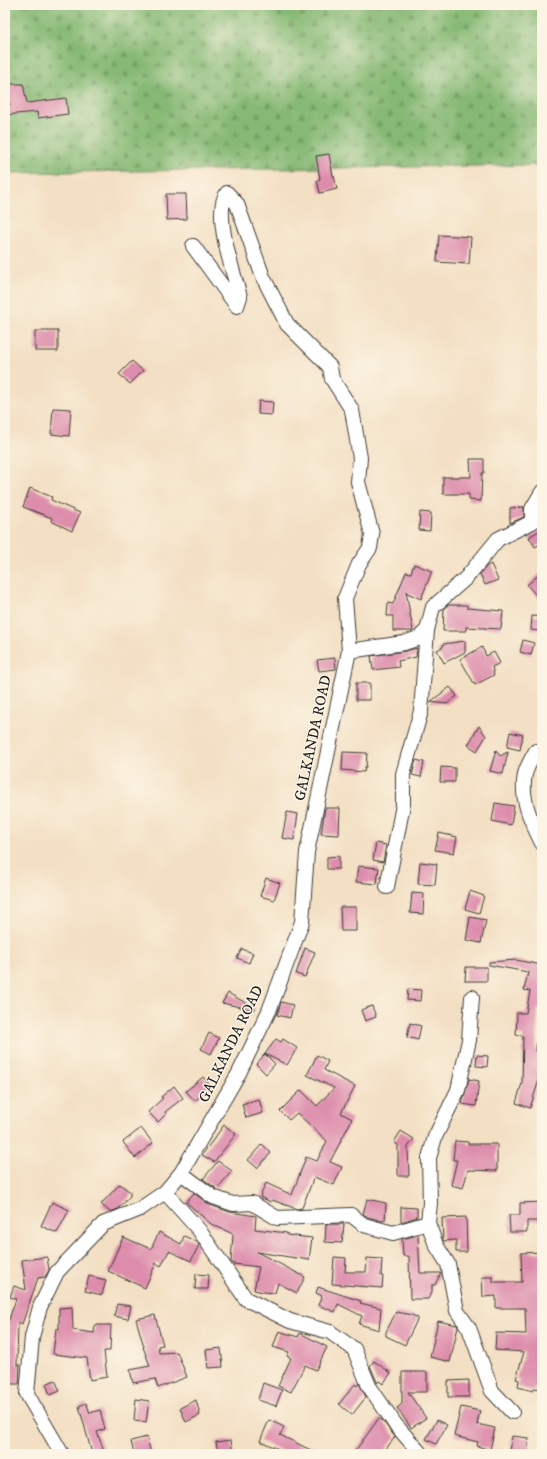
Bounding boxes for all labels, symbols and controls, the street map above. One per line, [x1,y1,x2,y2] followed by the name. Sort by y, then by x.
[290,673,336,803] street label: GALKANDA ROAD
[194,982,268,1106] street label: GALKANDA ROAD

